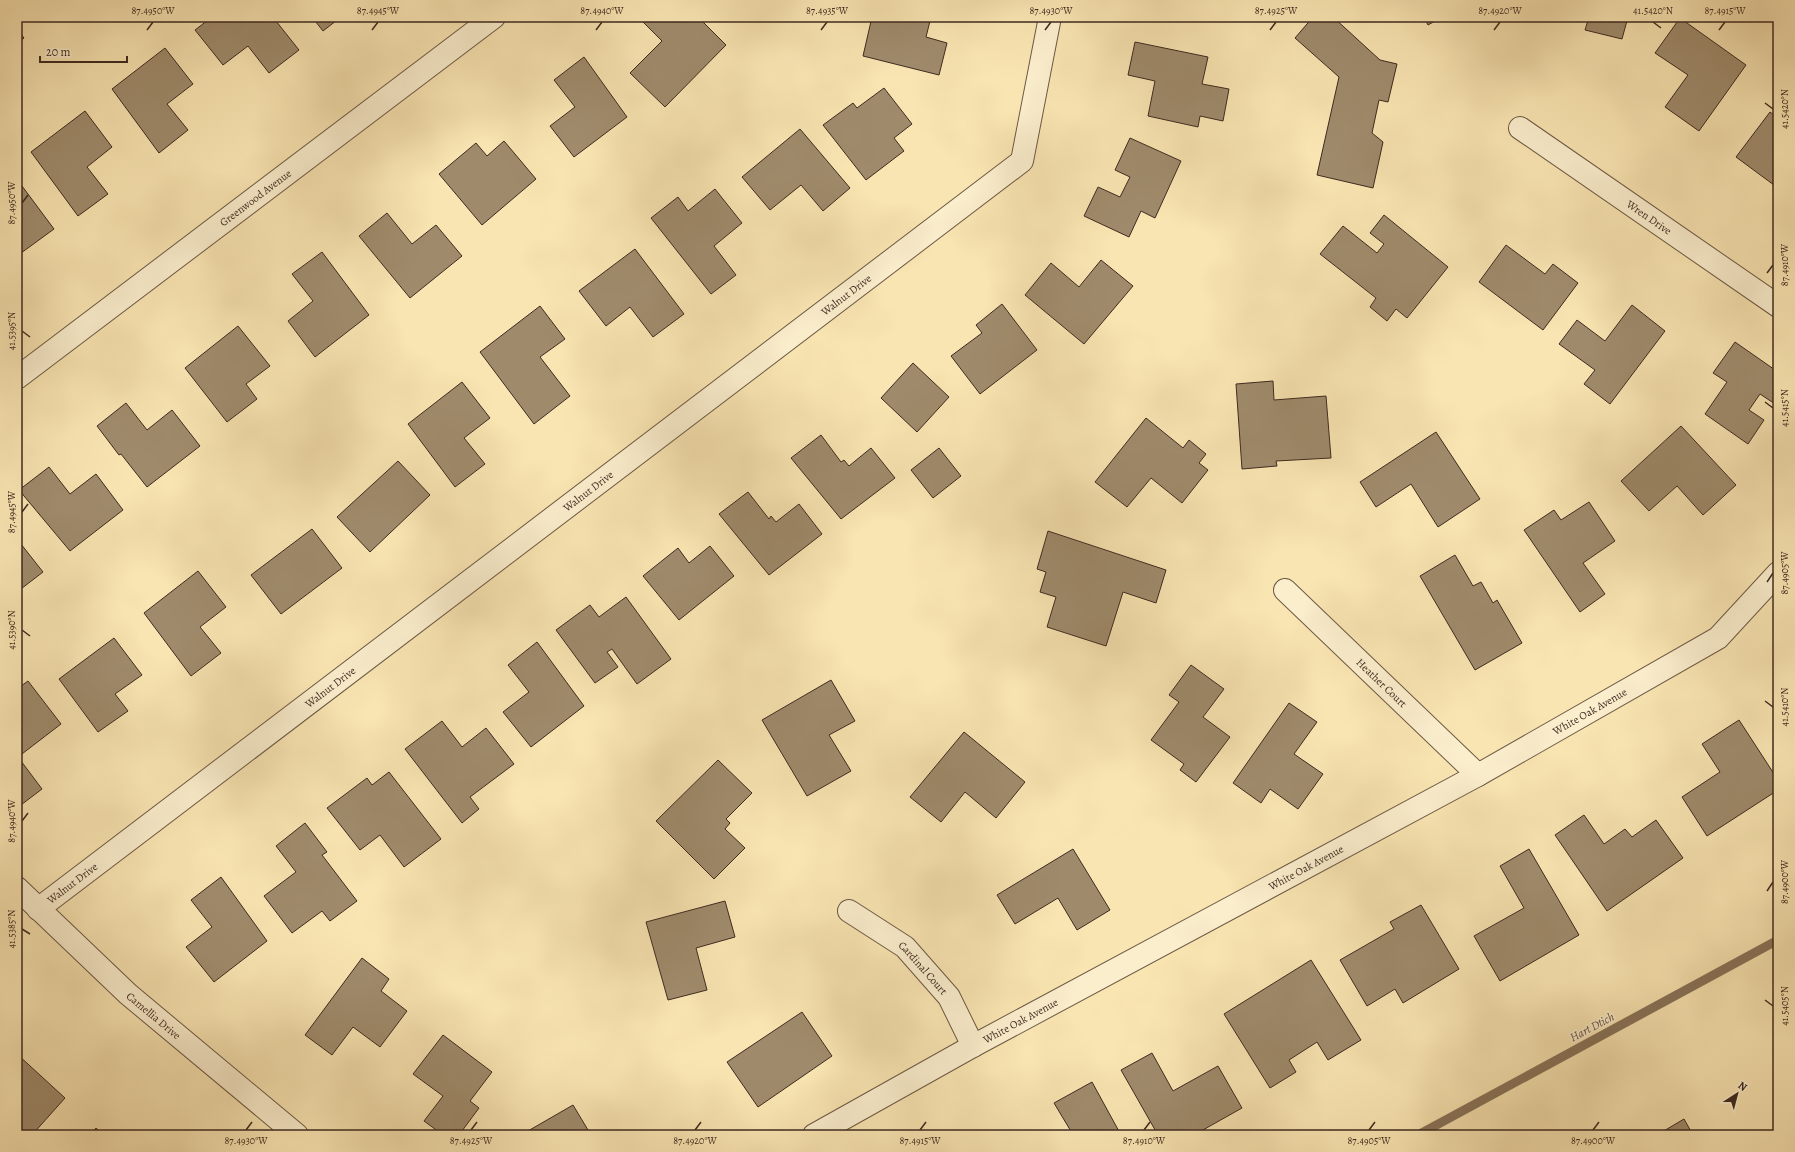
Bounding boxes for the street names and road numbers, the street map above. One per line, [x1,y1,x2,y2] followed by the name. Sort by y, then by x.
[216,165,294,230] street label: Greenwood Avenue
[1623,196,1675,238] street label: Wren Drive
[817,271,874,319] street label: Walnut Drive
[559,467,616,515] street label: Walnut Drive
[1353,655,1411,711] street label: Heather Court
[301,663,359,712] street label: Walnut Drive
[1549,684,1630,739] street label: White Oak Avenue
[1265,841,1346,894] street label: White Oak Avenue
[43,859,101,908] street label: Walnut Drive
[896,937,951,998] street label: Cardinal Court
[123,988,184,1043] street label: Camellia Drive
[979,994,1061,1047] street label: White Oak Avenue

